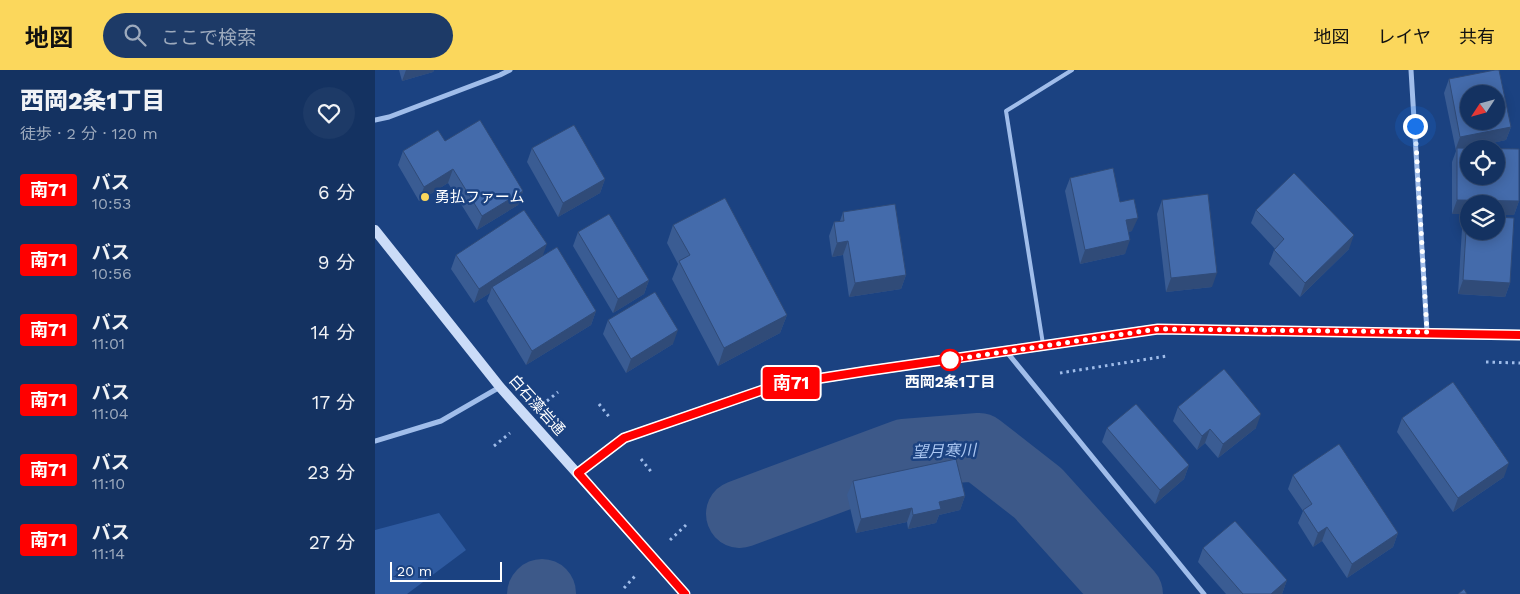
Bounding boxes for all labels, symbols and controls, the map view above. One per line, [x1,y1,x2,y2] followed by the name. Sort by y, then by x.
[103,13,453,58] search box
[121,21,149,49] icon: search
[25,24,73,52] text: 地図
[161,26,256,49] text: ここで検索
[1314,26,1350,47] text: 地図
[1378,26,1431,47] text: レイヤ
[1459,26,1495,47] text: 共有
[1460,85,1505,130] north arrow
[1460,85,1505,240] map controls
[20,87,165,115] text: 西岡2条1丁目
[303,87,355,139] button: heart
[1403,114,1428,139] your location
[20,124,158,143] text: 徒歩 · 2 分 · 120 m
[1460,140,1505,185] button: locate
[92,171,130,194] text: バス
[30,179,67,200] text: 南71
[318,181,355,204] text: 6 分
[435,188,525,206] place label: 勇払ファーム
[419,191,431,203] marker: 勇払ファーム
[92,194,131,213] text: 10:53
[1460,195,1505,240] button: layers
[92,241,130,264] text: バス
[30,249,67,270] text: 南71
[318,251,355,274] text: 9 分
[92,264,132,283] text: 10:56
[92,311,130,334] text: バス
[30,319,67,340] text: 南71
[311,321,355,344] text: 14 分
[92,334,125,353] text: 11:01
[939,349,961,371] marker: 西岡2条1丁目
[762,367,820,399] line badge: 南71
[505,371,569,439] street label: 白石藻岩通
[773,372,809,393] text: 南71
[905,373,995,391] place label: 西岡2条1丁目
[92,381,130,404] text: バス
[30,389,67,410] text: 南71
[312,391,355,414] text: 17 分
[92,404,129,423] text: 11:04
[912,440,978,462] water label: 望月寒川
[92,451,130,474] text: バス
[30,459,67,480] text: 南71
[307,461,355,484] text: 23 分
[92,474,125,493] text: 11:10
[92,521,130,544] text: バス
[30,529,67,550] text: 南71
[309,531,355,554] text: 27 分
[92,544,125,563] text: 11:14
[390,559,503,582] scale bar
[397,563,432,579] text: 20 m

